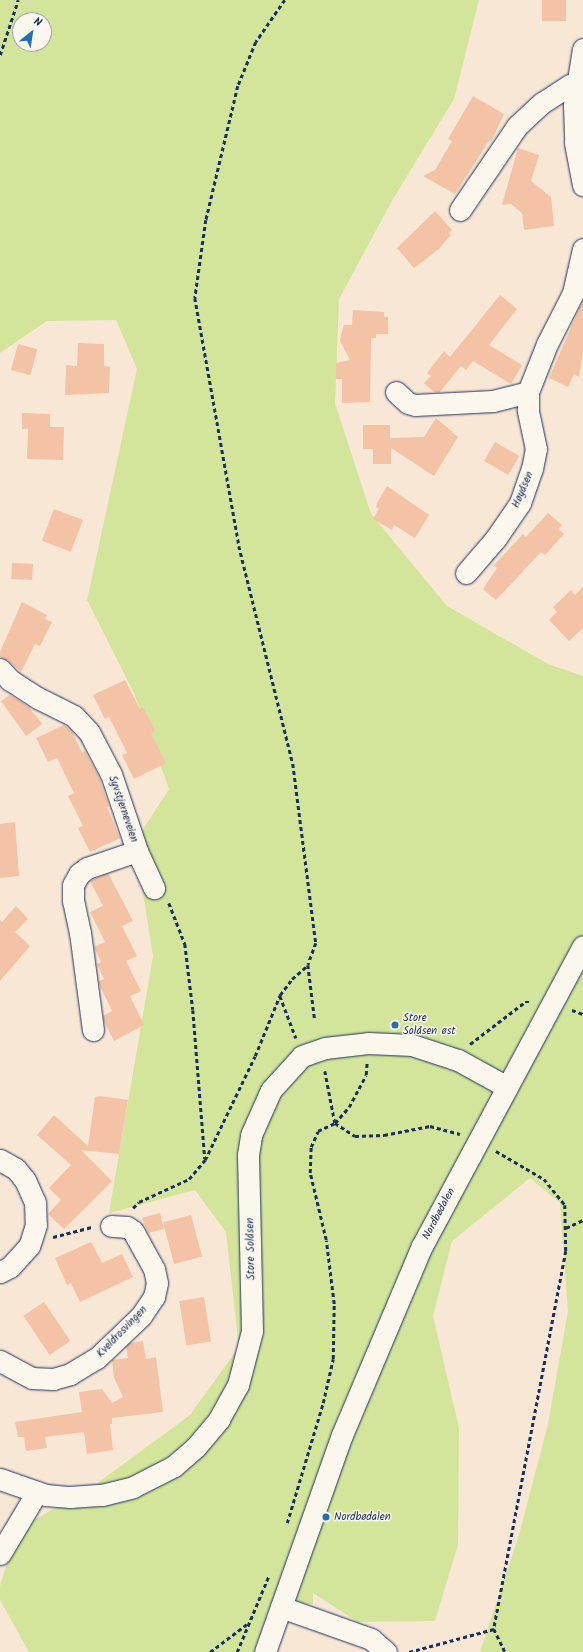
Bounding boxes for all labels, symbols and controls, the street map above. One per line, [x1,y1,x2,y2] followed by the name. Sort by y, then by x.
[12,12,52,52] north arrow
[30,13,45,32] text: N
[509,470,537,510] street label: Høyåsen
[105,774,141,844] street label: Syvstjerneveien
[403,1012,456,1038] place label: Store Solåsen øst
[390,1020,400,1030] marker: Store Solåsen øst
[420,1186,458,1242] street label: Nordbødalen
[244,1218,258,1280] street label: Store Solåsen
[94,1303,150,1361] street label: Kveldrosvingen
[334,1510,391,1524] place label: Nordbødalen
[321,1512,331,1522] marker: Nordbødalen

